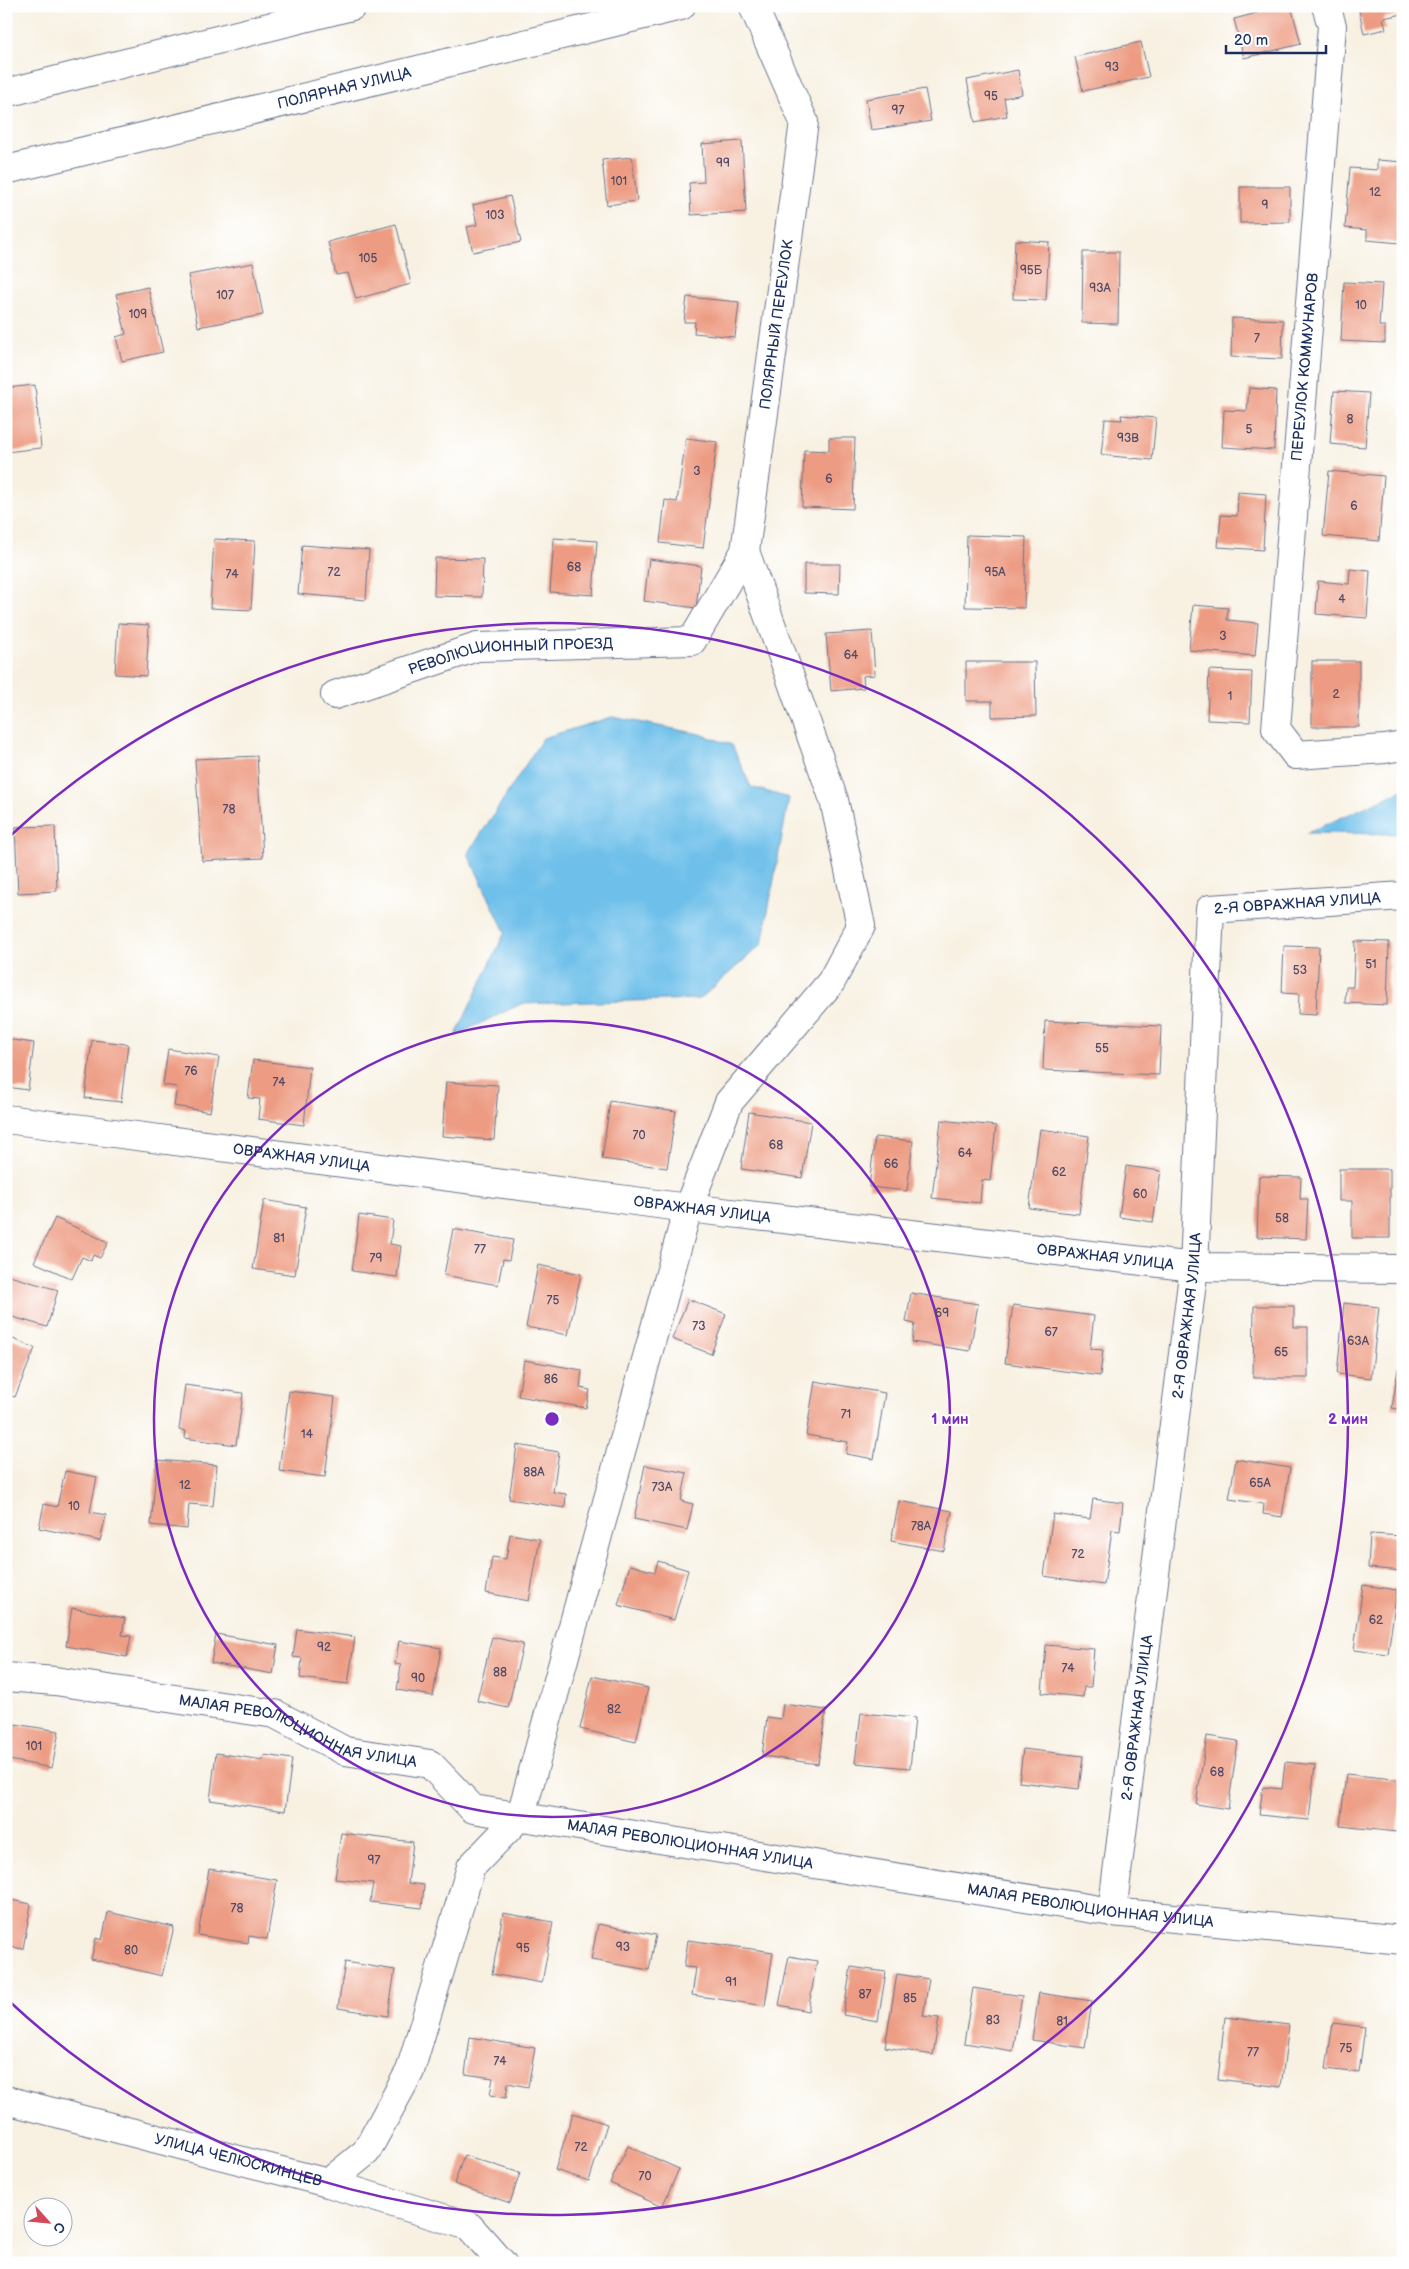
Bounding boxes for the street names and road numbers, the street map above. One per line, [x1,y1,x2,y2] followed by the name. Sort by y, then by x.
[275,62,414,113] street label: ПОЛЯРНАЯ УЛИЦА
[755,238,797,411] street label: ПОЛЯРНЫЙ ПЕРЕУЛОК
[1287,271,1323,462] street label: ПЕРЕУЛОК КОММУНАРОВ
[406,634,614,679] street label: РЕВОЛЮЦИОННЫЙ ПРОЕЗД
[1213,888,1382,918] street label: 2-Я ОВРАЖНАЯ УЛИЦА
[232,1139,372,1176] street label: ОВРАЖНАЯ УЛИЦА
[632,1191,773,1227] street label: ОВРАЖНАЯ УЛИЦА
[1168,1231,1205,1400] street label: 2-Я ОВРАЖНАЯ УЛИЦА
[1036,1239,1176,1274] street label: ОВРАЖНАЯ УЛИЦА
[1117,1633,1157,1802] street label: 2-Я ОВРАЖНАЯ УЛИЦА
[178,1690,419,1772] street label: МАЛАЯ РЕВОЛЮЦИОННАЯ УЛИЦА
[566,1815,815,1873] street label: МАЛАЯ РЕВОЛЮЦИОННАЯ УЛИЦА
[966,1879,1215,1931] street label: МАЛАЯ РЕВОЛЮЦИОННАЯ УЛИЦА
[153,2129,325,2191] street label: УЛИЦА ЧЕЛЮСКИНЦЕВ

